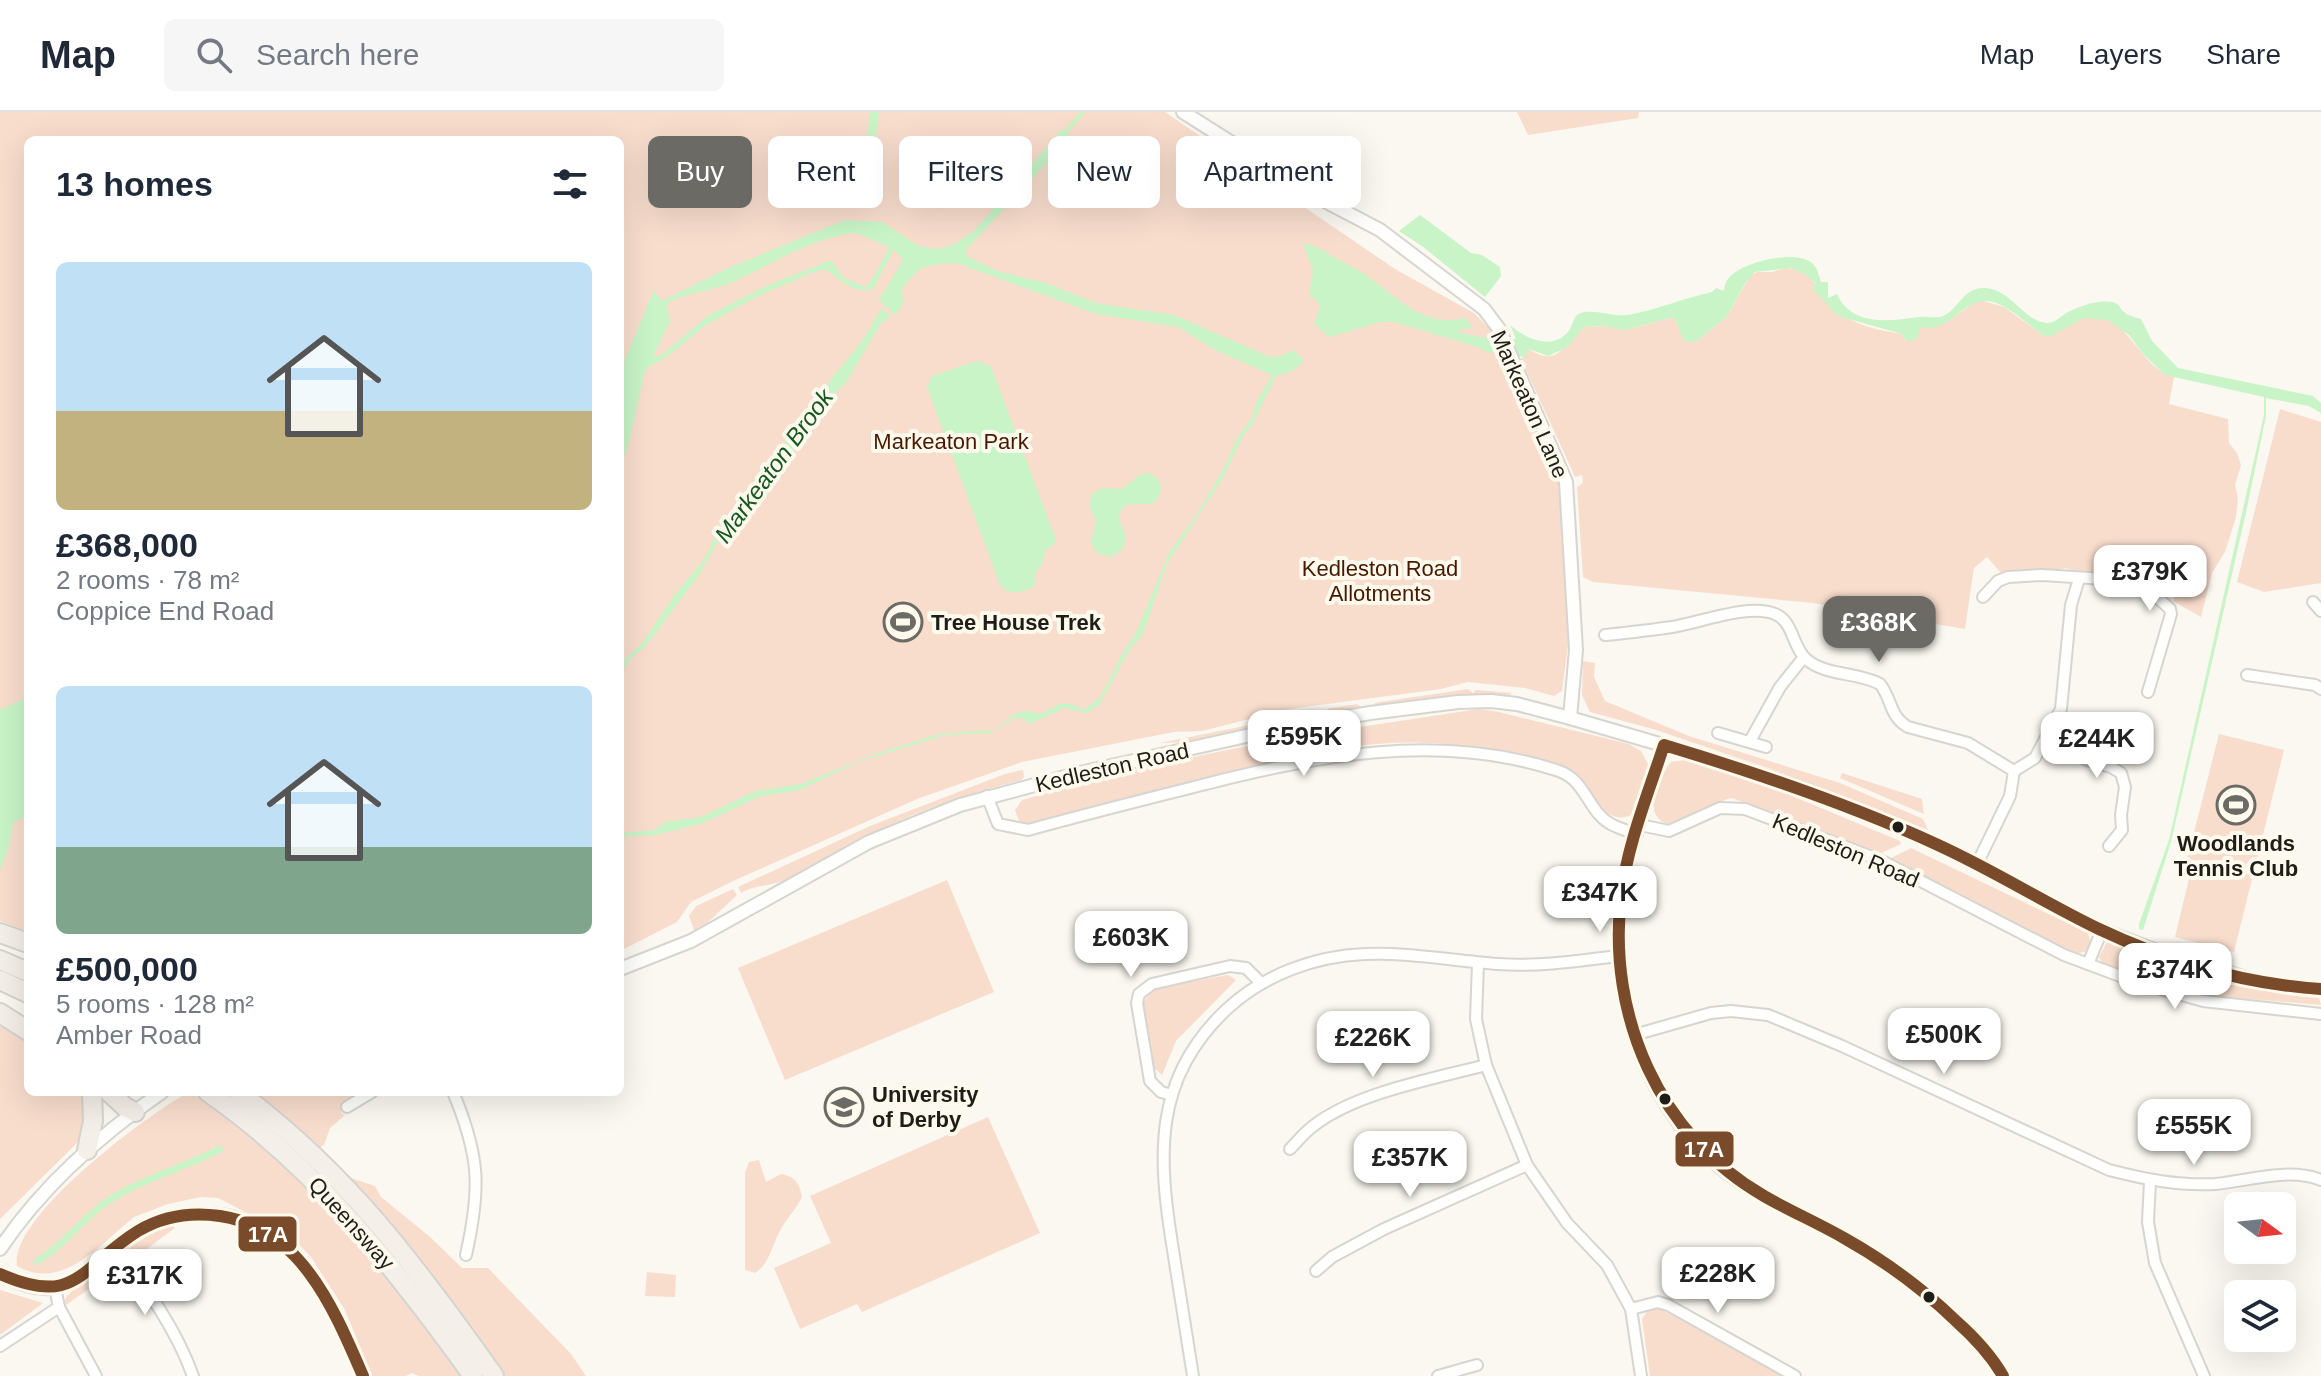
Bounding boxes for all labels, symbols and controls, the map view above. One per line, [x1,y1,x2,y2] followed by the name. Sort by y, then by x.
[164,19,724,91] search box
[192,33,236,77] icon: search
[40,34,116,76] text: Map
[256,38,419,71] text: Search here
[1980,39,2034,70] text: Map
[2078,39,2162,70] text: Layers
[2206,39,2281,70] text: Share
[648,136,752,208] chip: Buy
[768,136,883,208] chip: Rent
[899,136,1032,208] chip: Filters
[1048,136,1160,208] chip: New
[1176,136,1361,208] chip: Apartment
[548,162,592,206] icon: filters
[56,165,213,203] text: 13 homes
[252,314,396,458] icon: home
[1486,326,1573,482] street label: Markeaton Lane
[709,382,839,548] water label: Markeaton Brook
[873,429,1030,454] park label: Markeaton Park
[56,526,198,564] text: £368,000
[2094,545,2206,613] pin: £379K
[1302,556,1458,606] park label: Kedleston Road Allotments
[2112,556,2188,586] text: £379K
[56,565,240,595] text: 2 rooms · 78 m²
[56,596,274,626] text: Coppice End Road
[1823,596,1935,664] pin: £368K
[882,601,924,643] sports icon: Tree House Trek
[1841,607,1917,637] text: £368K
[931,610,1102,635] place label: Tree House Trek
[1248,710,1360,778] pin: £595K
[2041,712,2153,780] pin: £244K
[1266,721,1342,751] text: £595K
[2059,723,2135,753] text: £244K
[252,738,396,882] icon: home
[1033,738,1191,797] street label: Kedleston Road
[2215,784,2257,826] sports icon: Woodlands Tennis Club
[1769,808,1923,893] street label: Kedleston Road
[1890,819,1906,835] unlabelled marker
[2174,831,2298,881] place label: Woodlands Tennis Club
[1544,866,1656,934] pin: £347K
[1562,877,1638,907] text: £347K
[1075,911,1187,979] pin: £603K
[1093,922,1169,952] text: £603K
[2119,943,2231,1011] pin: £374K
[56,950,198,988] text: £500,000
[2137,954,2213,984] text: £374K
[56,989,254,1019] text: 5 rooms · 128 m²
[1888,1008,2000,1076] pin: £500K
[1317,1011,1429,1079] pin: £226K
[1906,1019,1982,1049] text: £500K
[56,1020,202,1050] text: Amber Road
[1335,1022,1411,1052] text: £226K
[872,1082,979,1132] place label: University of Derby
[823,1086,865,1128] school or university icon: University of Derby
[1657,1091,1673,1107] unlabelled marker
[2138,1099,2250,1167] pin: £555K
[2156,1110,2232,1140] text: £555K
[1674,1130,1735,1168] line badge: 17A
[1354,1131,1466,1199] pin: £357K
[1684,1137,1724,1162] text: 17A
[1372,1142,1448,1172] text: £357K
[303,1172,400,1275] street label: Queensway
[2224,1192,2296,1264] north arrow
[2224,1192,2296,1352] map controls
[237,1215,298,1253] line badge: 17A
[248,1222,288,1247] text: 17A
[1662,1247,1774,1315] pin: £228K
[89,1249,201,1317] pin: £317K
[1680,1258,1756,1288] text: £228K
[107,1260,183,1290] text: £317K
[2224,1280,2296,1352] button: layers
[1921,1289,1937,1305] unlabelled marker

